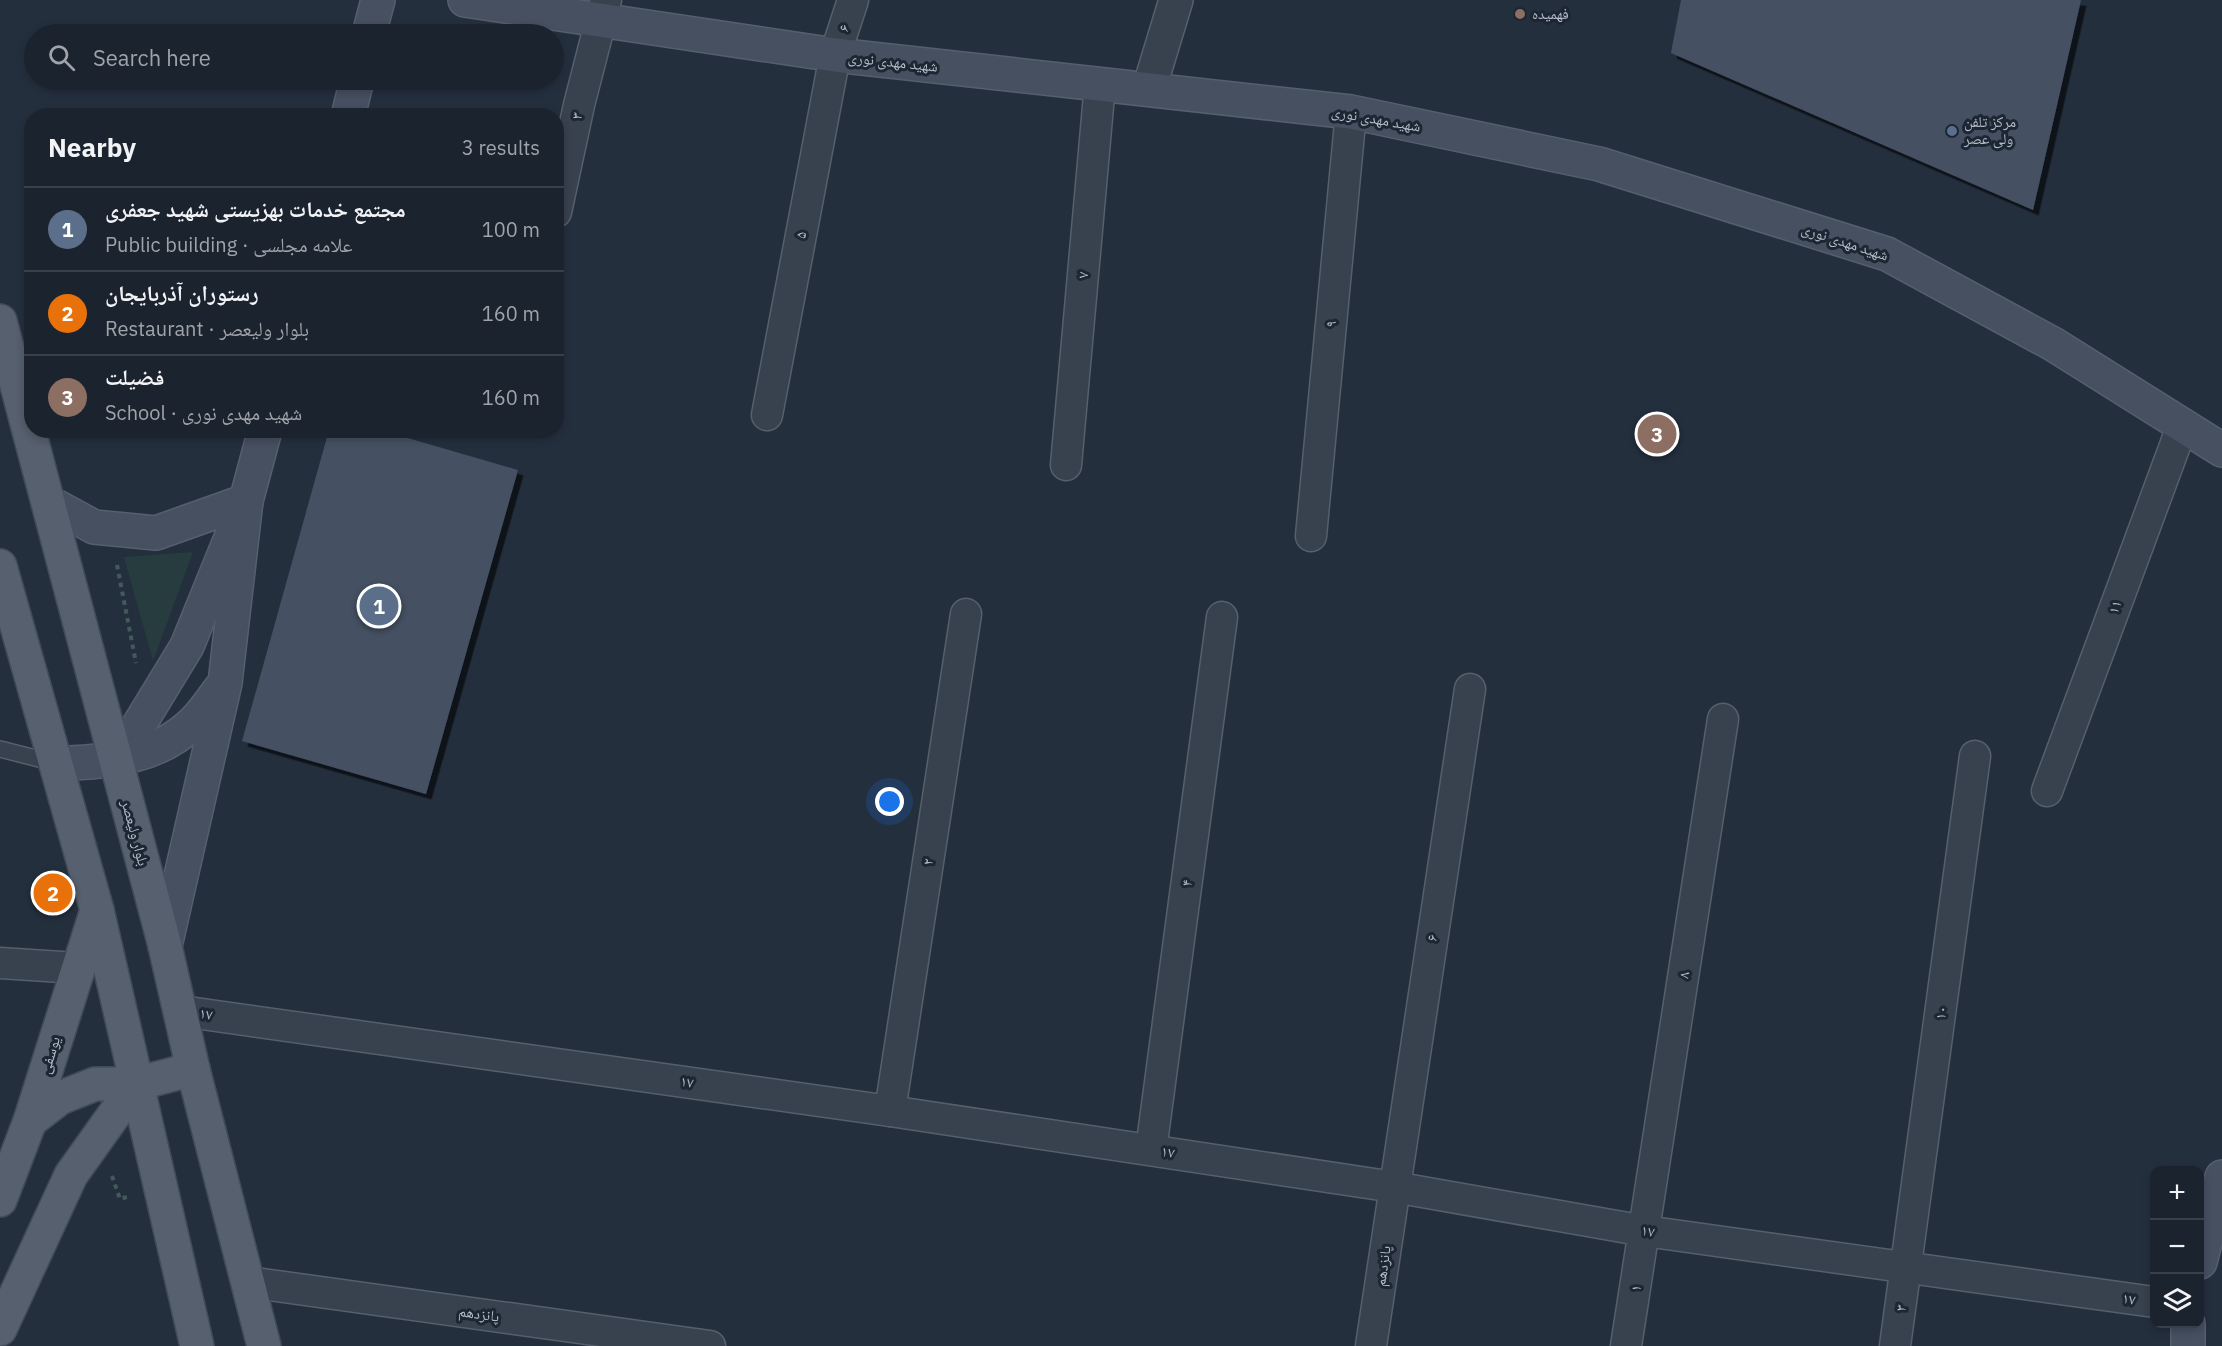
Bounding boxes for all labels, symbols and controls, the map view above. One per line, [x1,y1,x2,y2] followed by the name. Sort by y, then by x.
[1532,4,1569,23] place label: فهمیده
[1513,7,1527,21] marker: فهمیده
[833,21,854,34] street label: ۶
[24,24,564,90] search box
[45,41,78,74] icon: search
[93,43,211,72] text: Search here
[847,47,939,77] street label: شهید مهدی نوری
[1330,101,1422,137] street label: شهید مهدی نوری
[567,110,587,121] street label: ۳
[1963,112,2016,149] place label: مرکز تلفن ولی عصر
[1945,124,1959,138] marker: مرکز تلفن ولی عصر
[48,130,136,164] text: Nearby
[462,134,540,161] text: 3 results
[105,194,406,223] text: مجتمع خدمات بهزیستی شهید جعفری
[62,216,74,243] text: 1
[482,216,540,243] text: 100 m
[1799,219,1891,266] street label: شهید مهدی نوری
[791,230,811,240] street label: ۵
[105,231,353,258] text: Public building · علامه مجلسی
[1073,271,1092,279] street label: ۷
[105,278,259,307] text: رستوران آذربایجان
[62,300,74,327] text: 2
[482,300,540,327] text: 160 m
[105,315,309,342] text: Restaurant · بلوار ولیعصر
[1321,320,1340,328] street label: ۹
[105,362,164,391] text: فضیلت
[62,384,74,411] text: 3
[482,384,540,411] text: 160 m
[105,399,302,426] text: School · شهید مهدی نوری
[1638,412,1676,456] pin: 3
[360,584,398,628] pin: 1
[2103,597,2126,616] street label: ۱۱
[875,787,904,816] your location
[117,797,153,868] street label: بلوار ولیعصر
[918,857,937,867] street label: ۲
[34,870,72,916] pin: 2
[1177,878,1196,888] street label: ۴
[1422,933,1441,943] street label: ۶
[1674,970,1693,980] street label: ۸
[198,1003,214,1024] street label: ۱۷
[1930,1005,1951,1021] street label: ۱۰
[35,1034,65,1076] street label: یوسفی
[679,1071,695,1092] street label: ۱۷
[1160,1141,1176,1162] street label: ۱۷
[2150,1166,2204,1328] map controls
[2150,1166,2204,1220] button: +
[1640,1220,1656,1241] street label: ۱۷
[2150,1220,2204,1274] button: −
[1370,1244,1396,1288] street label: پانزدهم
[2150,1274,2204,1328] button: layers
[1626,1283,1645,1293] street label: ۱
[2121,1288,2137,1309] street label: ۱۷
[457,1301,501,1327] street label: پانزدهم
[1891,1303,1910,1313] street label: ۳

